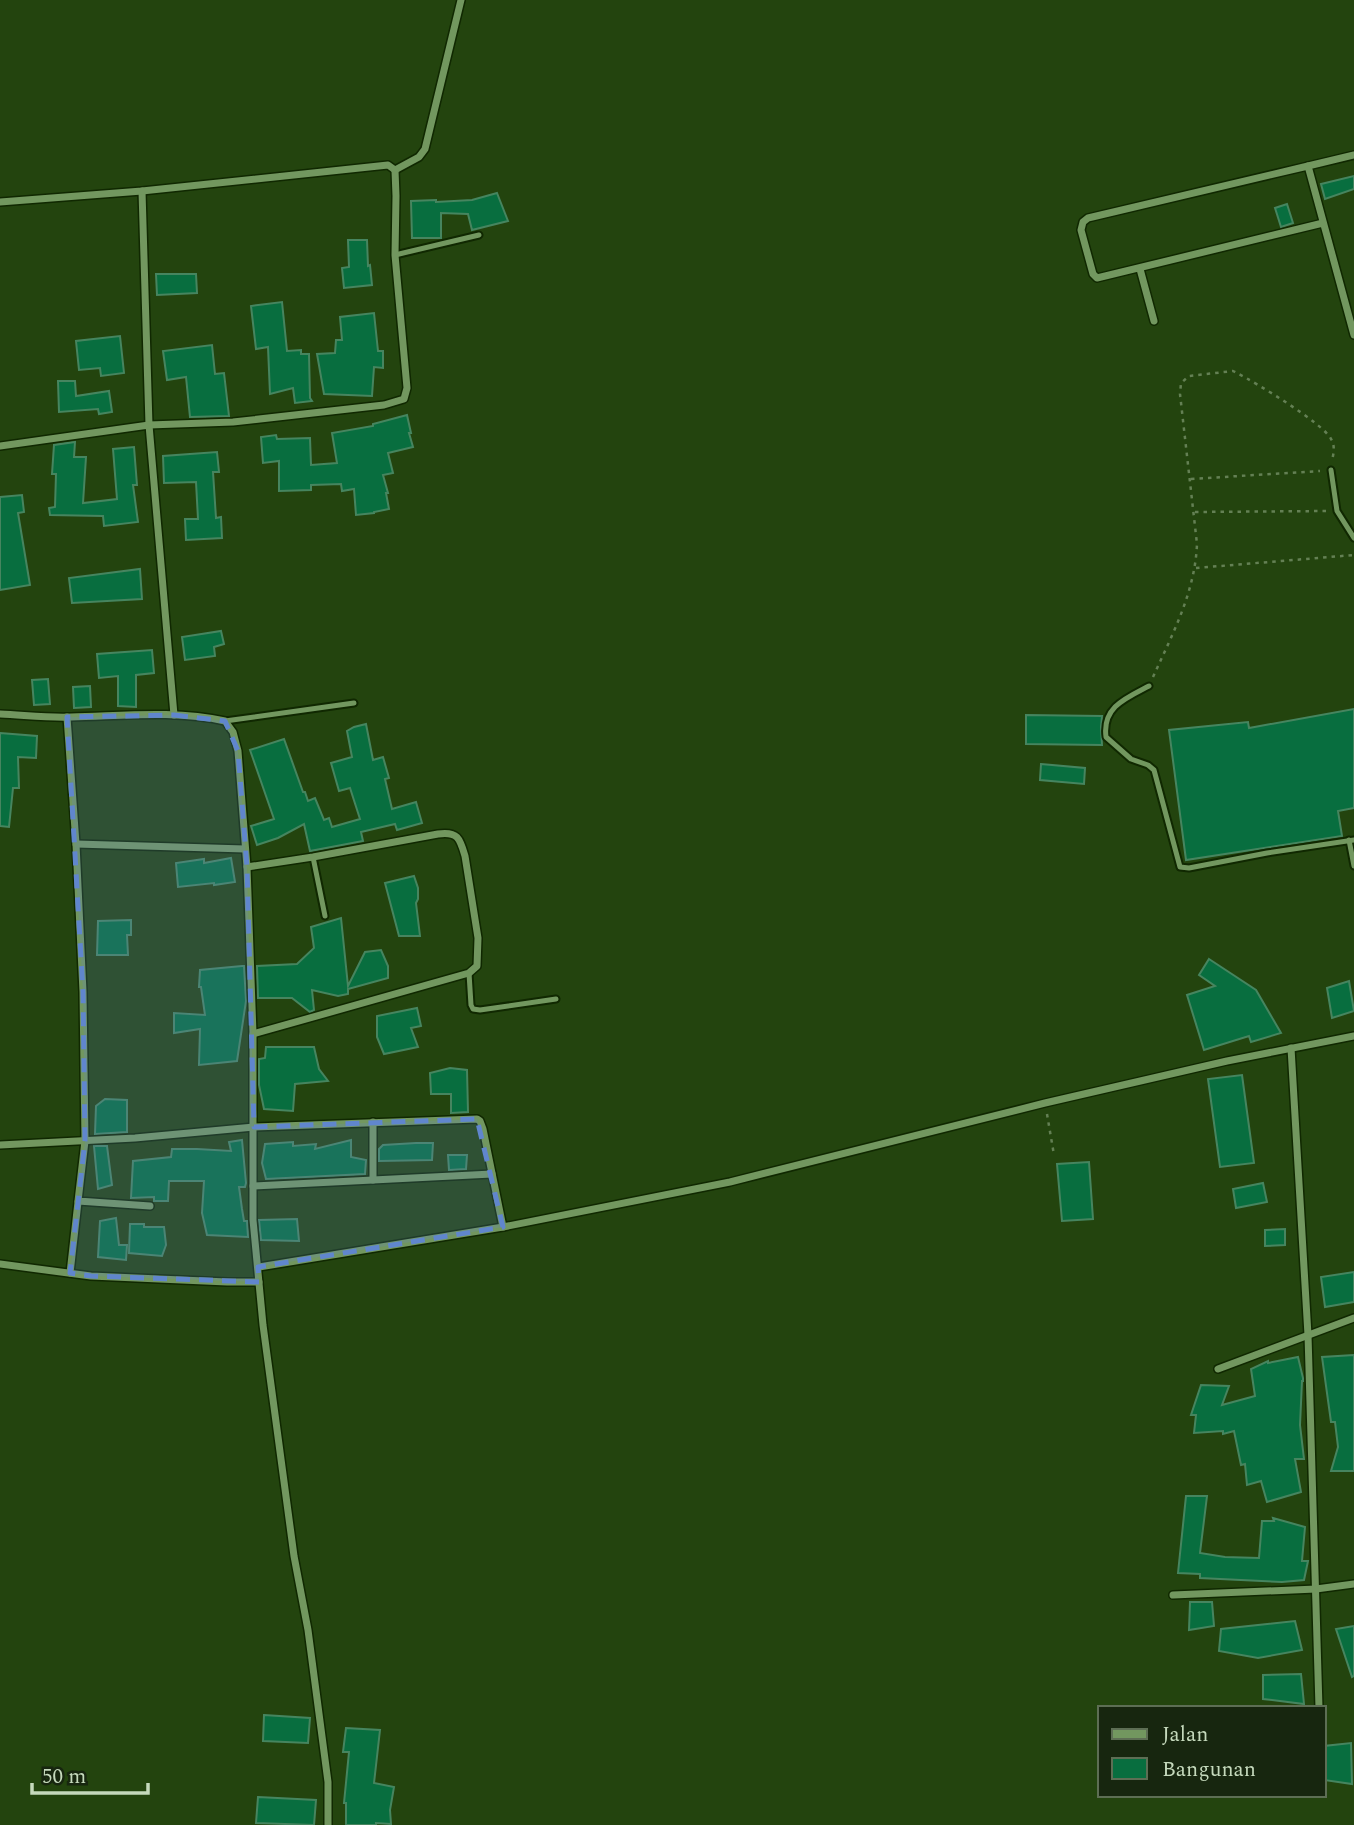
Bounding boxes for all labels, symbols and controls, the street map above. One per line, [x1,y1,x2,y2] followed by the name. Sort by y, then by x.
[1098,1706,1326,1797] legend
[1162,1719,1208,1751] text: Jalan
[32,1752,147,1796] scale bar
[1162,1754,1256,1786] text: Bangunan
[42,1761,86,1793] text: 50 m

